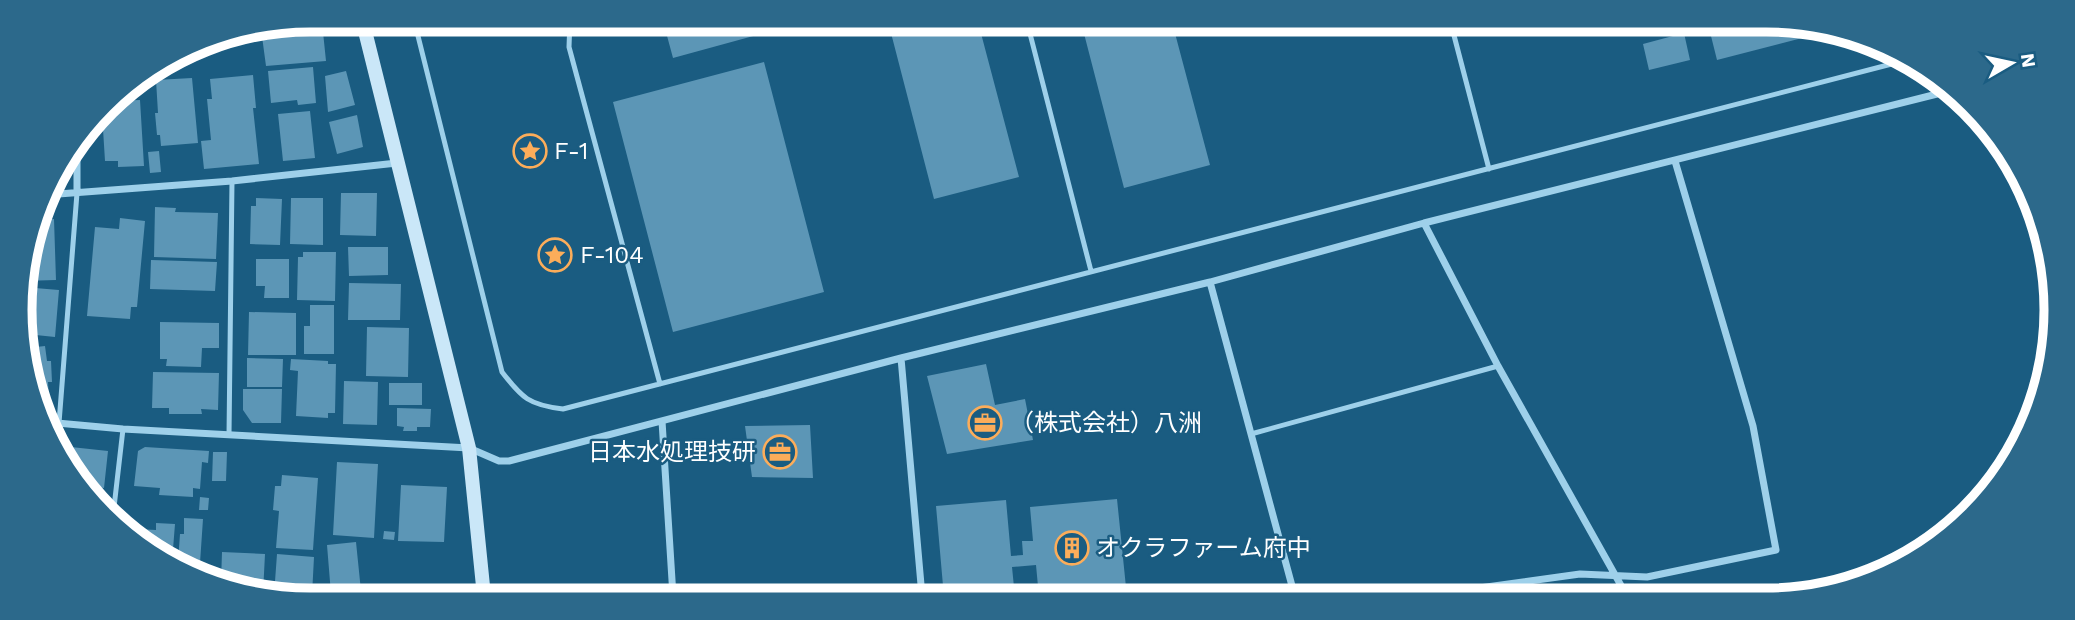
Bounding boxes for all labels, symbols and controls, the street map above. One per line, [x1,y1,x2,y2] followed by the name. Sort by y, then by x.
[1977,28,2047,98] north arrow
[2016,52,2041,69] text: N
[511,132,549,170] place icon: F-1
[554,137,588,165] place label: F-1
[536,236,574,274] place icon: F-104
[580,241,644,269] place label: F-104
[966,404,1004,442] office icon: （株式会社）八洲
[1010,409,1202,437] place label: （株式会社）八洲
[761,433,799,471] office icon: 日本水処理技研
[588,438,756,466] place label: 日本水処理技研
[1053,529,1091,567] building icon: オクラファーム府中
[1096,534,1311,562] place label: オクラファーム府中

